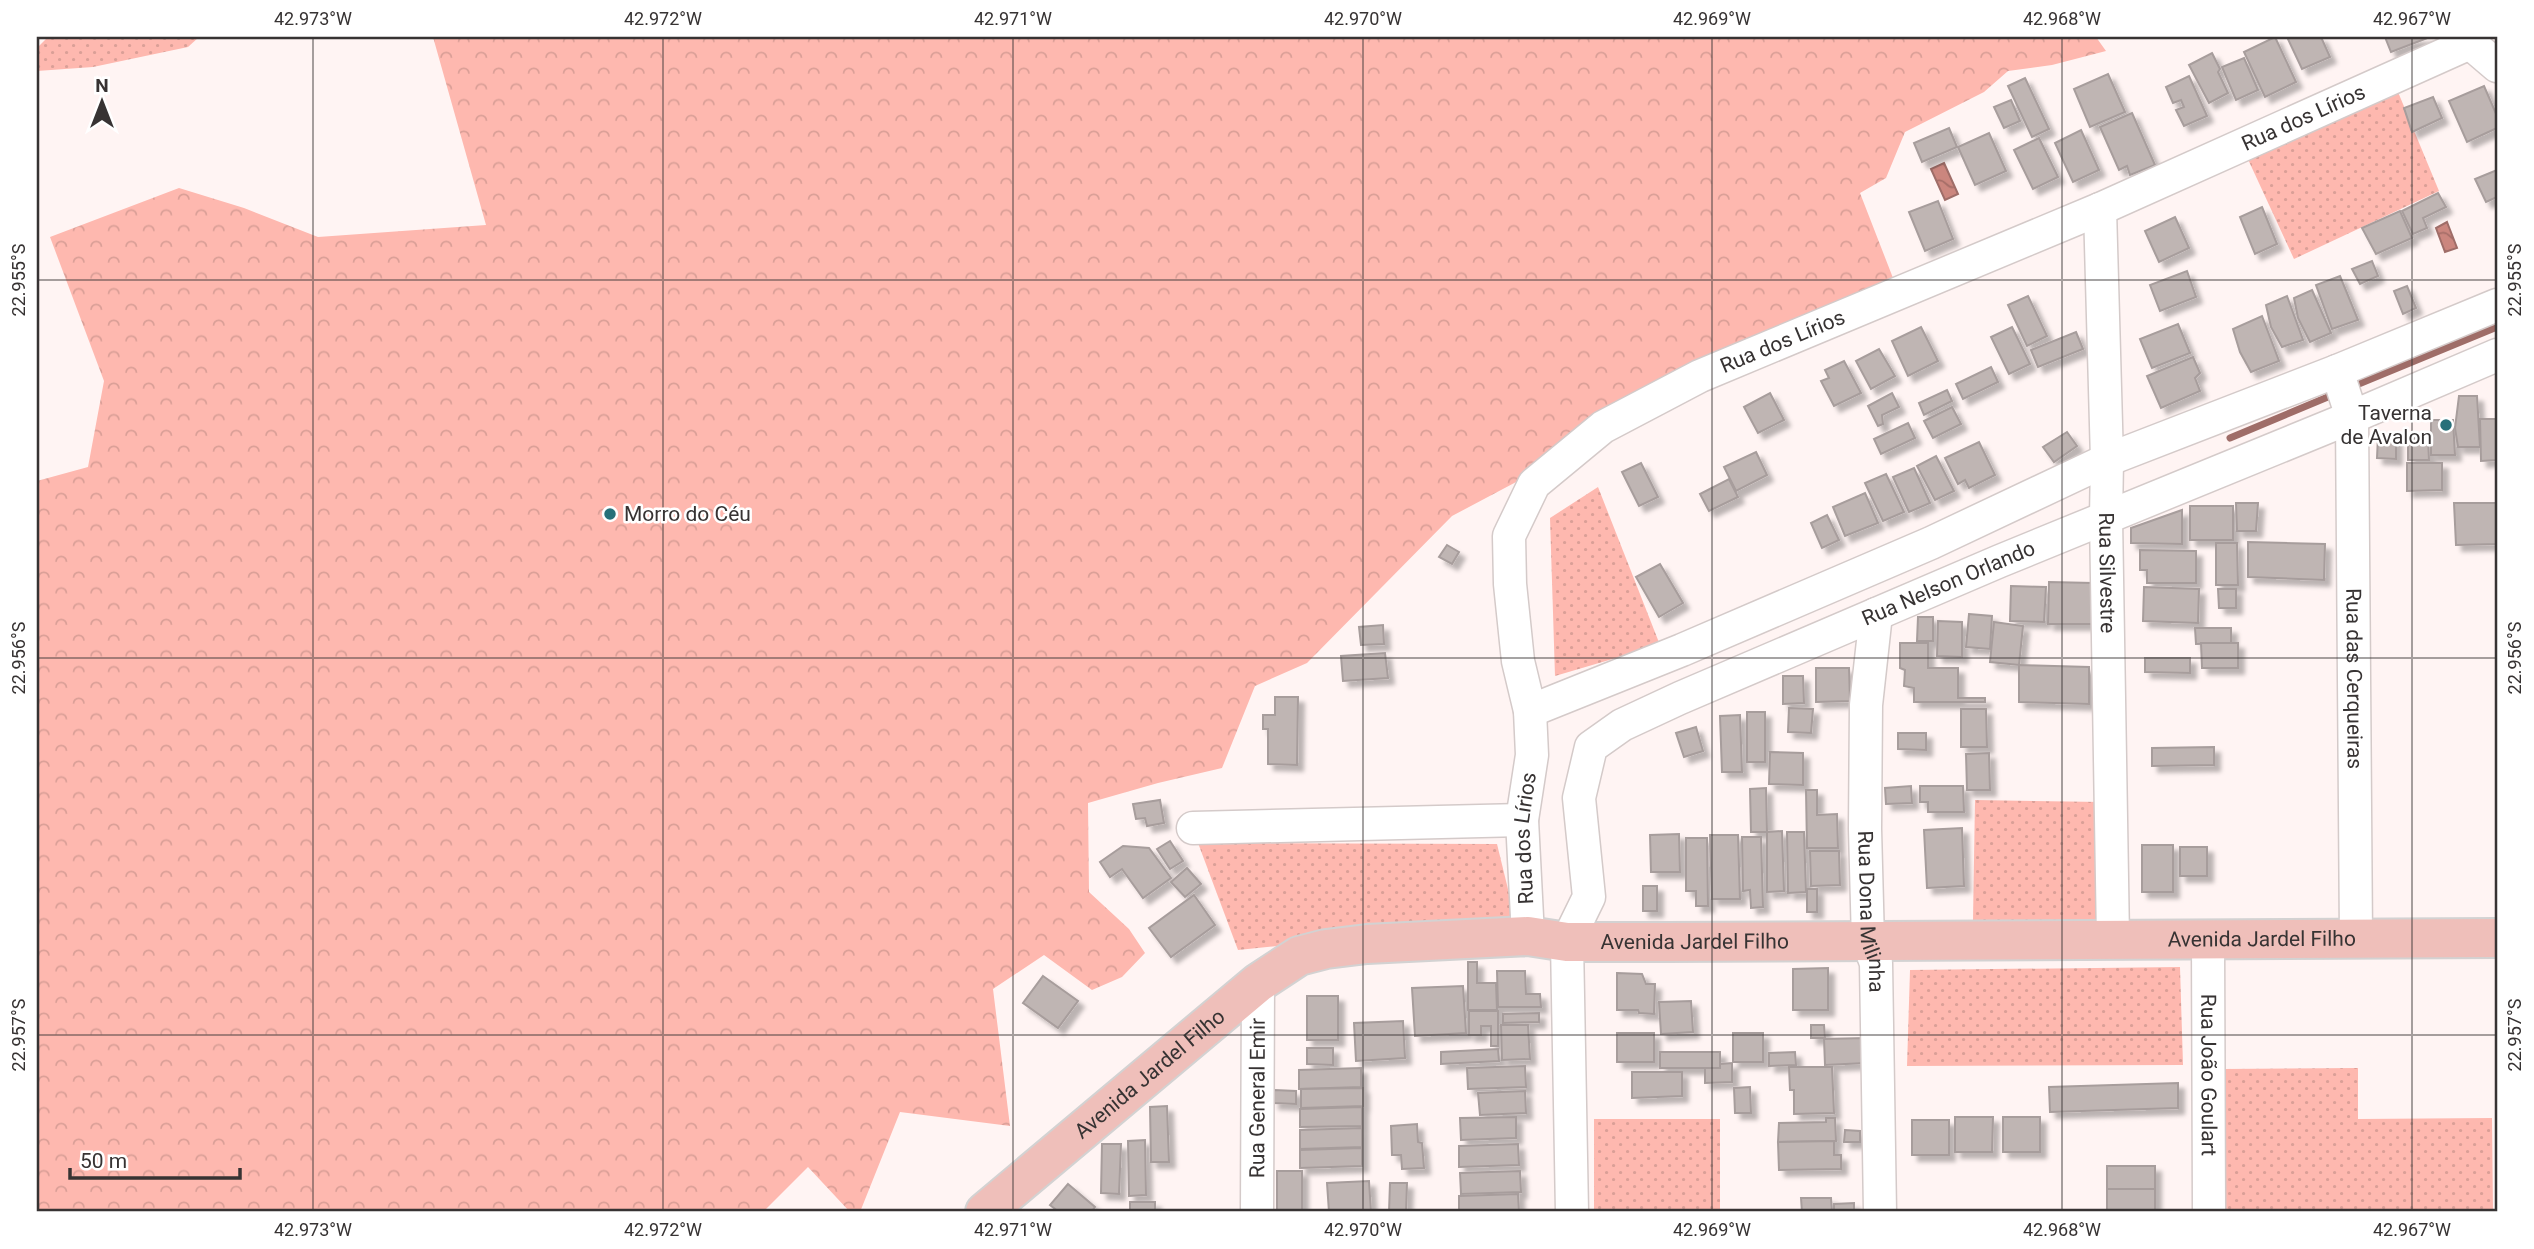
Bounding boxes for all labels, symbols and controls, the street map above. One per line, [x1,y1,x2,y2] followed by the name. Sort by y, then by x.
[274,8,352,29] text: 42.973°W
[624,8,702,29] text: 42.972°W
[974,8,1052,29] text: 42.971°W
[1324,8,1402,29] text: 42.970°W
[1673,8,1751,29] text: 42.969°W
[2023,8,2101,29] text: 42.968°W
[2373,8,2451,29] text: 42.967°W
[66,66,136,136] north arrow
[95,74,109,97] text: N
[2238,80,2369,156] street label: Rua dos Lírios
[8,243,29,316] text: 22.955°S
[2504,243,2525,316] text: 22.955°S
[1717,305,1848,378] street label: Rua dos Lírios
[2341,401,2432,449] place label: Taverna de Avalon
[2438,417,2454,433] marker: Taverna de Avalon
[624,502,751,526] place label: Morro do Céu
[602,506,618,522] marker: Morro do Céu
[2094,512,2120,633] street label: Rua Silvestre
[1858,536,2039,631] street label: Rua Nelson Orlando
[2341,588,2367,769] street label: Rua das Cerqueiras
[8,621,29,694] text: 22.956°S
[2504,621,2525,694] text: 22.956°S
[1510,771,1541,905] street label: Rua dos Lírios
[1853,830,1888,993] street label: Rua Dona Milinha
[2168,927,2356,952] street label: Avenida Jardel Filho
[1601,929,1789,954] street label: Avenida Jardel Filho
[2196,994,2221,1156] street label: Rua João Goulart
[8,998,29,1071] text: 22.957°S
[2504,998,2525,1071] text: 22.957°S
[1070,1004,1230,1144] street label: Avenida Jardel Filho
[1245,1018,1270,1178] street label: Rua General Emir
[70,1137,240,1181] scale bar
[80,1149,127,1173] text: 50 m
[274,1219,352,1240] text: 42.973°W
[624,1219,702,1240] text: 42.972°W
[974,1219,1052,1240] text: 42.971°W
[1324,1219,1402,1240] text: 42.970°W
[1673,1219,1751,1240] text: 42.969°W
[2023,1219,2101,1240] text: 42.968°W
[2373,1219,2451,1240] text: 42.967°W

